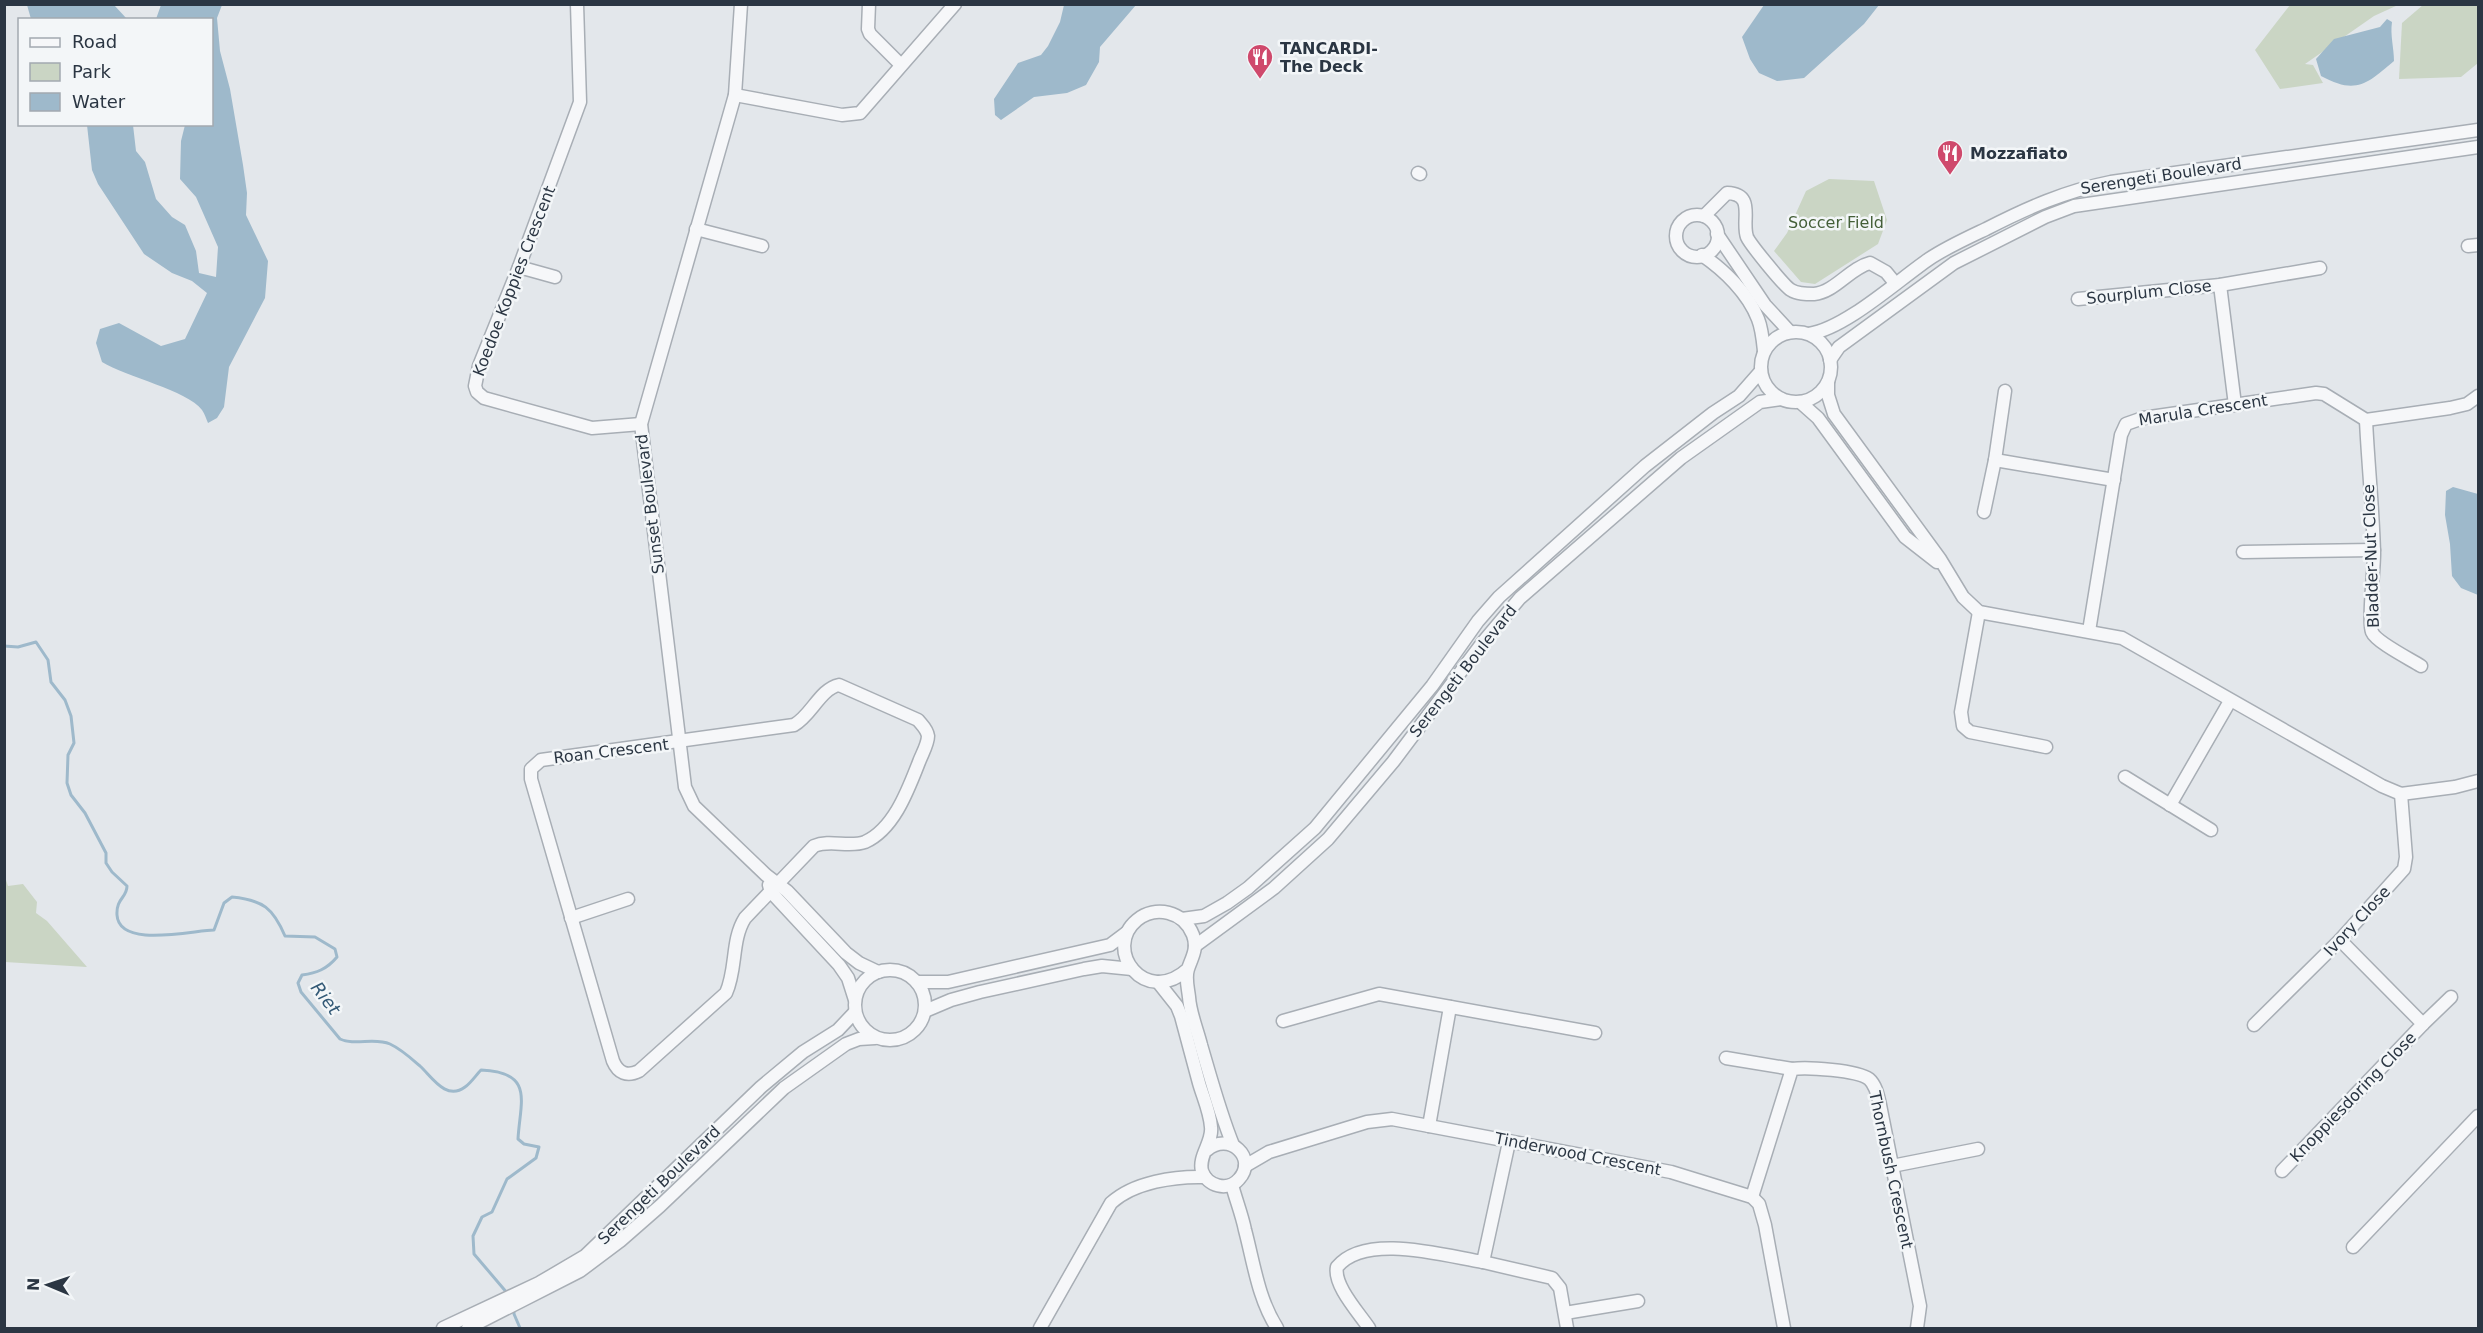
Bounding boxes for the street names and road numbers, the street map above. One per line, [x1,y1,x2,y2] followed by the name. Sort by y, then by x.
[2079,154,2243,198] street label: Serengeti Boulevard
[469,183,559,379] street label: Koedoe Koppies Crescent
[2086,276,2212,308] street label: Sourplum Close
[2137,390,2269,430] street label: Marula Crescent
[632,433,668,575] street label: Sunset Boulevard
[2359,484,2383,628] street label: Bladder-Nut Close
[1405,601,1521,741] street label: Serengeti Boulevard
[552,735,670,767] street label: Roan Crescent
[2320,882,2394,960] street label: Ivory Close
[2286,1028,2420,1166] street label: Knoppiesdoring Close
[1865,1088,1917,1251] street label: Thornbush Crescent
[594,1122,724,1248] street label: Serengeti Boulevard
[1492,1128,1663,1179] street label: Tinderwood Crescent

